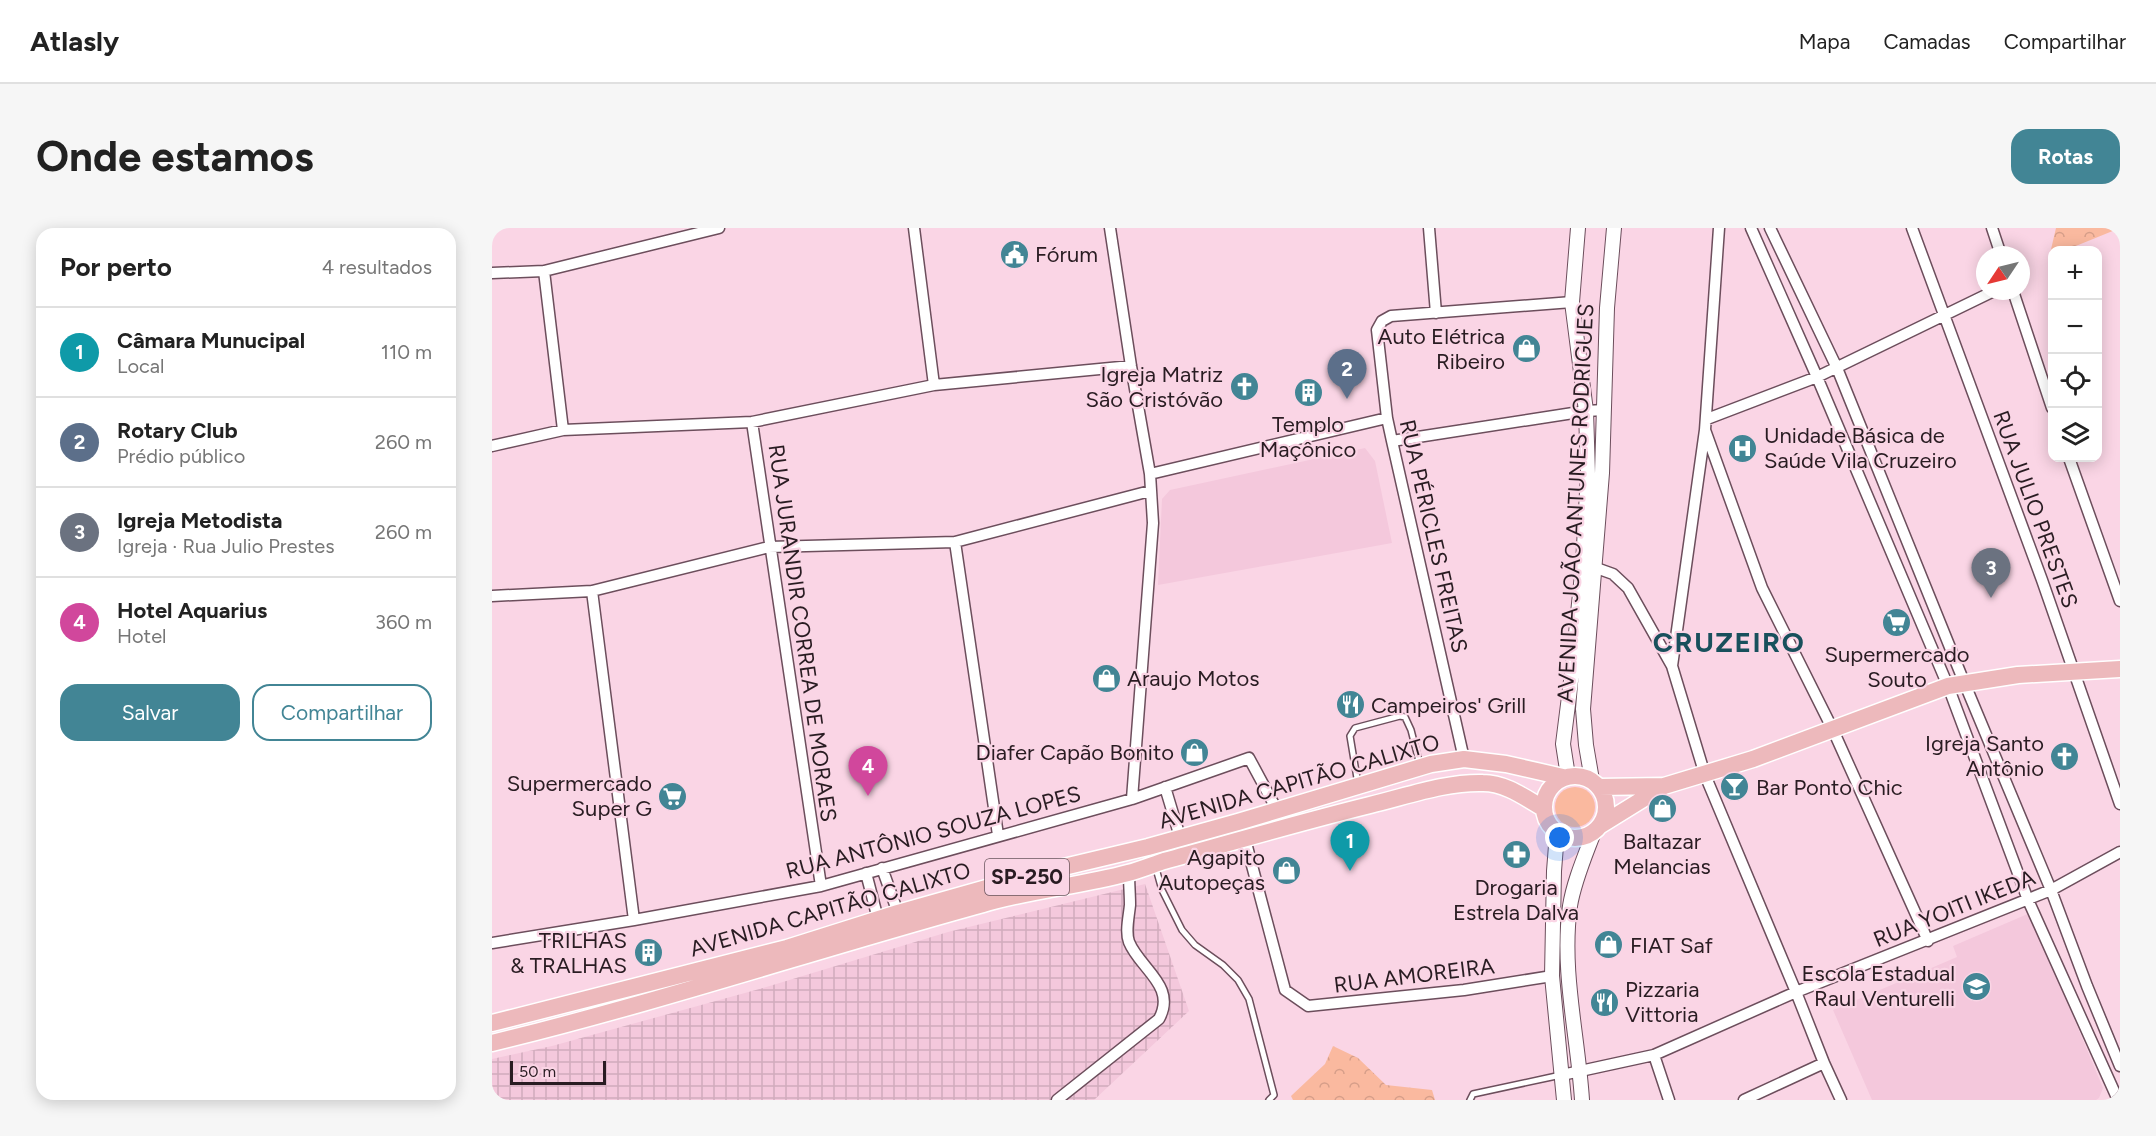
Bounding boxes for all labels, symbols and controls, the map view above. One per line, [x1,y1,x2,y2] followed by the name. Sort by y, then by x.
[30,24,119,58] text: Atlasly
[1799,29,1850,54] text: Mapa
[1883,29,1971,54] text: Camadas
[2004,29,2126,54] text: Compartilhar
[2011,129,2120,184] button: Rotas
[36,131,314,182] text: Onde estamos
[998,238,1030,270] public building icon: Fórum
[1035,241,1098,268] place label: Fórum
[1976,246,2030,300] north arrow
[2048,246,2102,462] map controls
[2048,246,2102,300] button: +
[60,251,172,283] text: Por perto
[322,255,432,279] text: 4 resultados
[2048,300,2102,354] button: −
[1552,303,1599,703] street label: AVENIDA JOÃO ANTUNES RODRIGUES
[1377,323,1505,375] place label: Auto Elétrica Ribeiro
[117,327,305,354] text: Câmara Munucipal
[1510,333,1542,365] shop icon: Auto Elétrica Ribeiro
[75,340,84,364] text: 1
[381,340,432,364] text: 110 m
[1328,350,1366,399] pin: 2
[117,354,164,378] text: Local
[2048,354,2102,408] button: locate
[1086,361,1223,413] place label: Igreja Matriz São Cristóvão
[1228,371,1260,403] church icon: Igreja Matriz São Cristóvão
[1292,376,1324,408] building icon: Templo Maçônico
[1987,407,2084,612] street label: RUA JULIO PRESTES
[2048,408,2102,462] button: layers
[1260,411,1356,463] place label: Templo Maçônico
[117,417,238,444] text: Rotary Club
[1394,417,1473,655] street label: RUA PÉRICLES FREITAS
[1764,422,1957,474] place label: Unidade Básica de Saúde Vila Cruzeiro
[74,430,85,454] text: 2
[375,430,432,454] text: 260 m
[1727,432,1759,464] hospital icon: Unidade Básica de Saúde Vila Cruzeiro
[763,443,842,824] street label: RUA JURANDIR CORREA DE MORAES
[117,444,245,468] text: Prédio público
[117,507,282,534] text: Igreja Metodista
[74,520,85,544] text: 3
[375,520,432,544] text: 260 m
[117,534,335,558] text: Igreja · Rua Julio Prestes
[1972,548,2010,598] pin: 3
[117,597,267,624] text: Hotel Aquarius
[1881,606,1913,638] supermarket icon: Supermercado Souto
[73,610,86,634] text: 4
[375,610,432,634] text: 360 m
[117,624,166,648] text: Hotel
[1653,625,1805,659] district label: CRUZEIRO
[1824,641,1970,693] place label: Supermercado Souto
[1090,662,1122,694] shop icon: Araujo Motos
[1127,665,1260,692] place label: Araujo Motos
[60,684,240,741] button: Salvar
[252,684,432,741] button: Compartilhar
[1334,689,1366,721] restaurant icon: Campeiros' Grill
[1371,692,1526,719] place label: Campeiros' Grill
[1156,728,1443,835] street label: AVENIDA CAPITÃO CALIXTO
[1925,730,2044,782] place label: Igreja Santo Antônio
[1179,736,1211,768] shop icon: Diafer Capão Bonito
[976,739,1174,766] place label: Diafer Capão Bonito
[2049,740,2081,772] church icon: Igreja Santo Antônio
[848,746,887,796] pin: 4
[507,770,652,822] place label: Supermercado Super G
[1719,771,1751,803] bar icon: Bar Ponto Chic
[1756,774,1903,801] place label: Bar Ponto Chic
[657,780,689,812] supermarket icon: Supermercado Super G
[783,780,1084,885] street label: RUA ANTÔNIO SOUZA LOPES
[1646,793,1678,825] shop icon: Baltazar Melancias
[1330,822,1370,871] pin: 1
[1545,823,1574,852] your location
[1613,828,1711,880] place label: Baltazar Melancias
[1500,839,1532,871] pharmacy icon: Drogaria Estrela Dalva
[1158,844,1265,896] place label: Agapito Autopeças
[1270,854,1302,886] shop icon: Agapito Autopeças
[687,856,974,963] street label: AVENIDA CAPITÃO CALIXTO
[985,859,1069,895] road number: SP-250
[1869,864,2039,953] street label: RUA YOITI IKEDA
[1453,874,1579,926] place label: Drogaria Estrela Dalva
[510,927,627,979] place label: TRILHAS & TRALHAS
[1593,929,1625,961] shop icon: FIAT Saf
[1630,932,1714,959] place label: FIAT Saf
[632,937,664,969] building icon: TRILHAS & TRALHAS
[1332,952,1496,999] street label: RUA AMOREIRA
[1802,960,1955,1012] place label: Escola Estadual Raul Venturelli
[1960,970,1992,1002] school or university icon: Escola Estadual Raul Venturelli
[1625,976,1699,1028] place label: Pizzaria Vittoria
[1588,986,1620,1018] restaurant icon: Pizzaria Vittoria
[510,1058,606,1086] scale bar
[519,1062,556,1081] text: 50 m

